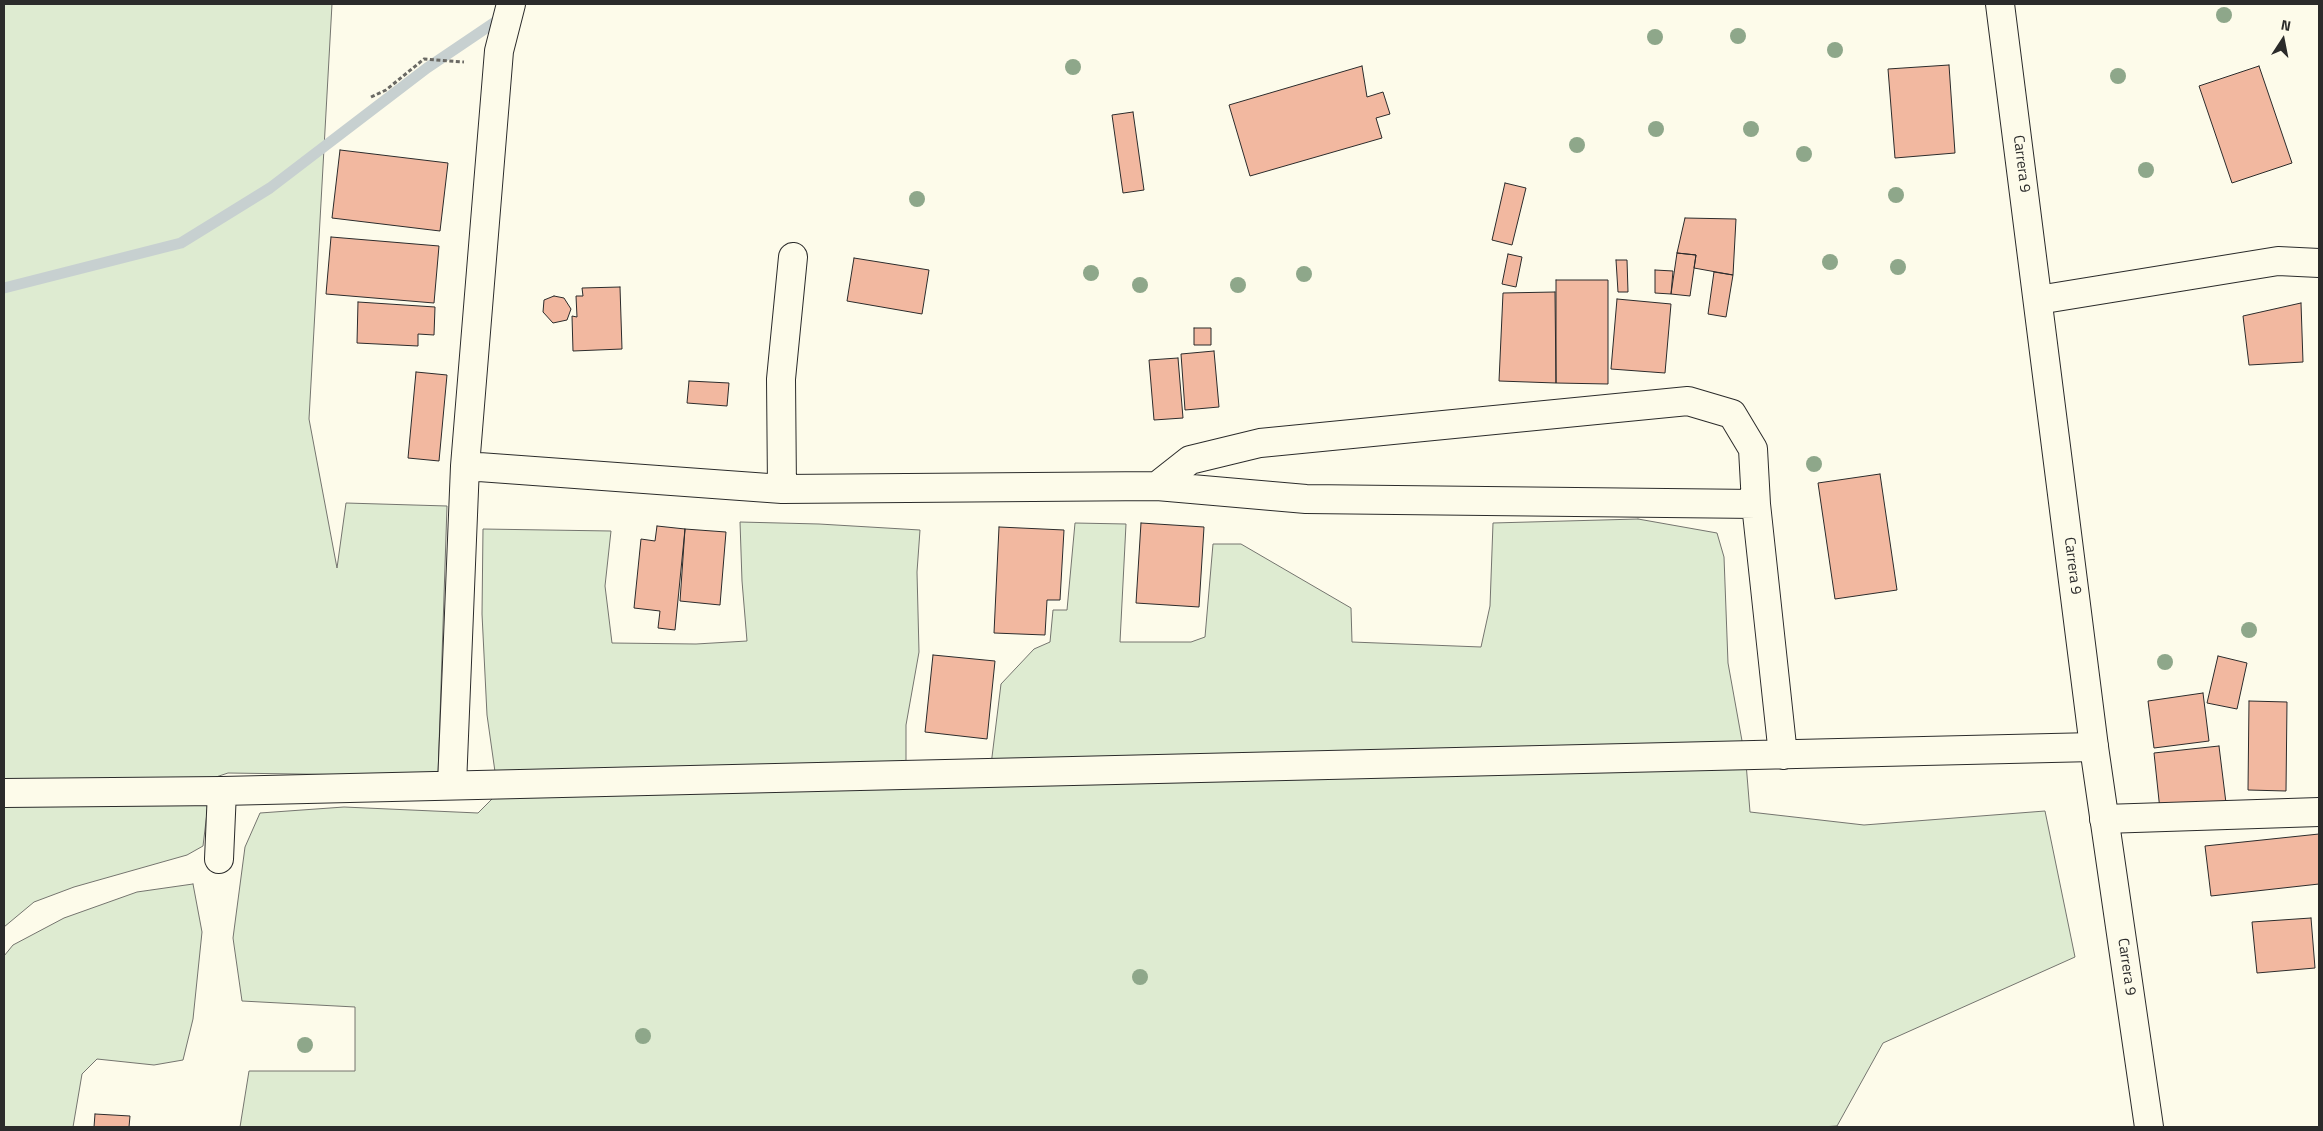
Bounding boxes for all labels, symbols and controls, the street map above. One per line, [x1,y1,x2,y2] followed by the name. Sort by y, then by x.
[2279,14,2293,36] text: N
[2258,15,2308,65] north arrow
[2009,134,2033,194] street label: Carrera 9
[2060,536,2084,596] street label: Carrera 9
[2113,937,2139,997] street label: Carrera 9

